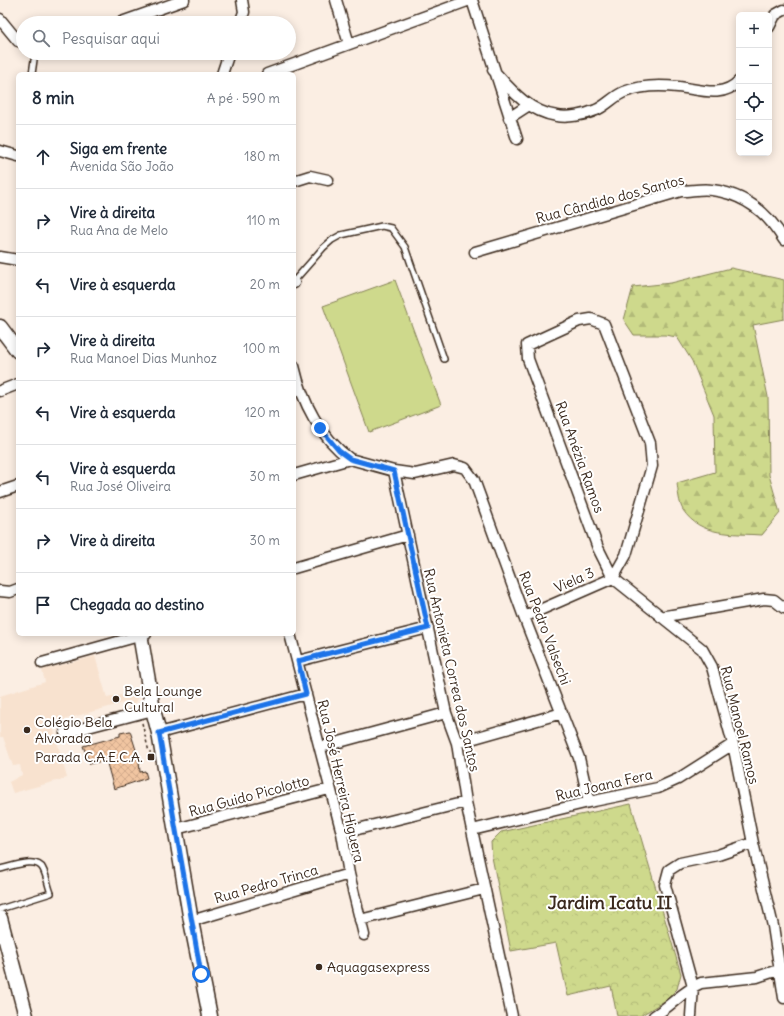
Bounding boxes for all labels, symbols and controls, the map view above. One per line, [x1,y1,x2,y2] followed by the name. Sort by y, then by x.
[736,12,772,156] map controls
[736,12,772,48] button: +
[16,16,296,60] search box
[30,27,52,49] icon: search
[62,29,160,48] text: Pesquisar aqui
[736,48,772,84] button: −
[736,84,772,120] button: locate
[32,87,74,109] text: 8 min
[207,90,280,107] text: A pé · 590 m
[736,120,772,156] button: layers
[70,139,167,158] text: Siga em frente
[32,146,54,168] icon: ahead
[244,148,280,165] text: 180 m
[70,158,174,175] text: Avenida São João
[534,171,686,227] street label: Rua Cândido dos Santos
[70,203,155,222] text: Vire à direita
[32,210,54,232] icon: right
[247,212,280,229] text: 110 m
[70,222,168,239] text: Rua Ana de Melo
[32,274,54,296] icon: left
[70,275,176,294] text: Vire à esquerda
[250,276,280,293] text: 20 m
[70,331,155,350] text: Vire à direita
[32,338,54,360] icon: right
[243,340,280,357] text: 100 m
[70,350,217,367] text: Rua Manoel Dias Munhoz
[551,399,609,515] street label: Rua Anézia Ramos
[32,402,54,424] icon: left
[70,403,176,422] text: Vire à esquerda
[245,404,280,421] text: 120 m
[311,419,329,437] route end
[70,459,176,478] text: Vire à esquerda
[32,466,54,488] icon: left
[250,468,280,485] text: 30 m
[70,478,171,495] text: Rua José Oliveira
[32,530,54,552] icon: right
[70,531,155,550] text: Vire à direita
[250,532,280,549] text: 30 m
[551,563,597,597] street label: Viela 3
[420,567,484,773] street label: Rua Antonieta Correa dos Santos
[515,569,575,687] street label: Rua Pedro Valsechi
[32,594,54,616] icon: arrive
[70,595,204,614] text: Chegada ao destino
[717,664,763,786] street label: Rua Manoel Ramos
[124,682,202,716] place label: Bela Lounge Cultural
[111,694,121,704] marker: Bela Lounge Cultural
[313,698,369,864] street label: Rua José Herreira Higuera
[35,713,113,747] place label: Colégio Bela Alvorada
[22,725,32,735] marker: Colégio Bela Alvorada
[35,748,143,766] place label: Parada C.A.E.C.A.
[146,752,156,762] marker: Parada C.A.E.C.A.
[554,765,654,805] street label: Rua Joana Fera
[187,771,311,821] street label: Rua Guido Picolotto
[212,861,320,907] street label: Rua Pedro Trinca
[548,891,672,914] district label: Jardim Icatu II
[327,958,430,976] place label: Aquagasexpress
[314,962,324,972] marker: Aquagasexpress
[192,965,210,983] route start

